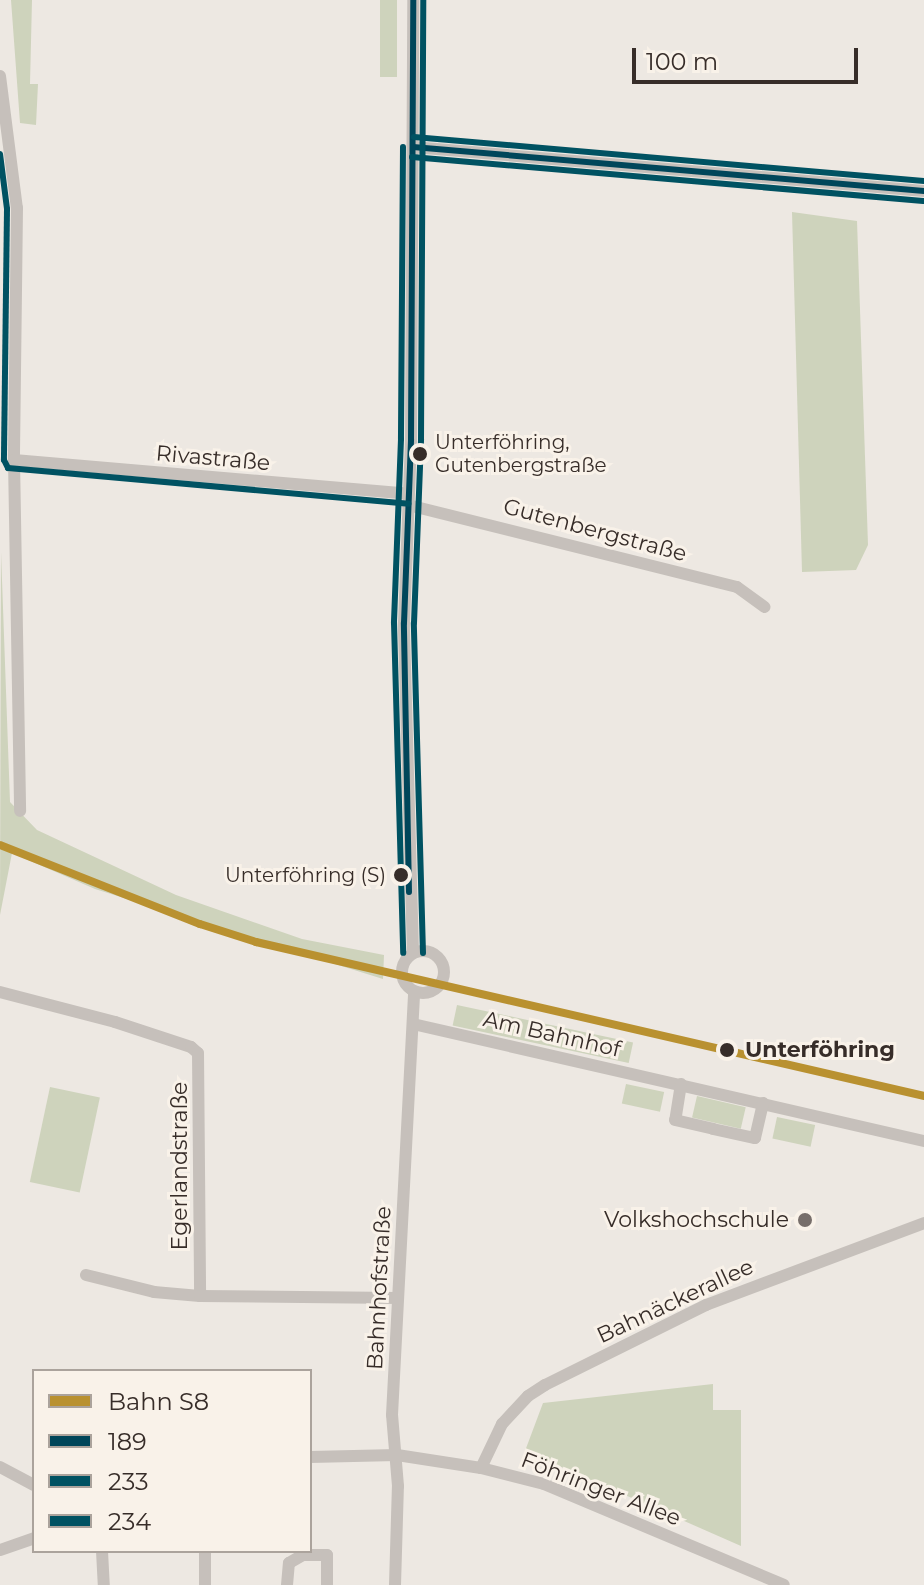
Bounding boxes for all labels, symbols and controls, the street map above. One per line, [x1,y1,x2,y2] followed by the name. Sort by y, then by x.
[636,32,862,82] scale bar
[646,47,718,76] text: 100 m
[435,430,607,477] place label: Unterföhring, Gutenbergstraße
[155,440,271,476] street label: Rivastraße
[412,446,428,462] marker: Unterföhring, Gutenbergstraße
[500,493,690,567] street label: Gutenbergstraße
[225,863,386,887] place label: Unterföhring (S)
[393,867,409,883] marker: Unterföhring (S)
[481,1005,623,1063] street label: Am Bahnhof
[745,1037,895,1063] place label: Unterföhring
[716,1039,738,1061] marker: Unterföhring
[167,1082,193,1250] street label: Egerlandstraße
[362,1205,396,1371] street label: Bahnhofstraße
[604,1207,789,1233] place label: Volkshochschule
[796,1211,814,1229] marker: Volkshochschule
[592,1253,758,1349] street label: Bahnäckerallee
[32,1369,312,1553] legend
[108,1387,209,1416] text: Bahn S8
[108,1427,147,1456] text: 189
[517,1446,685,1532] street label: Föhringer Allee
[108,1467,149,1496] text: 233
[108,1507,151,1536] text: 234

